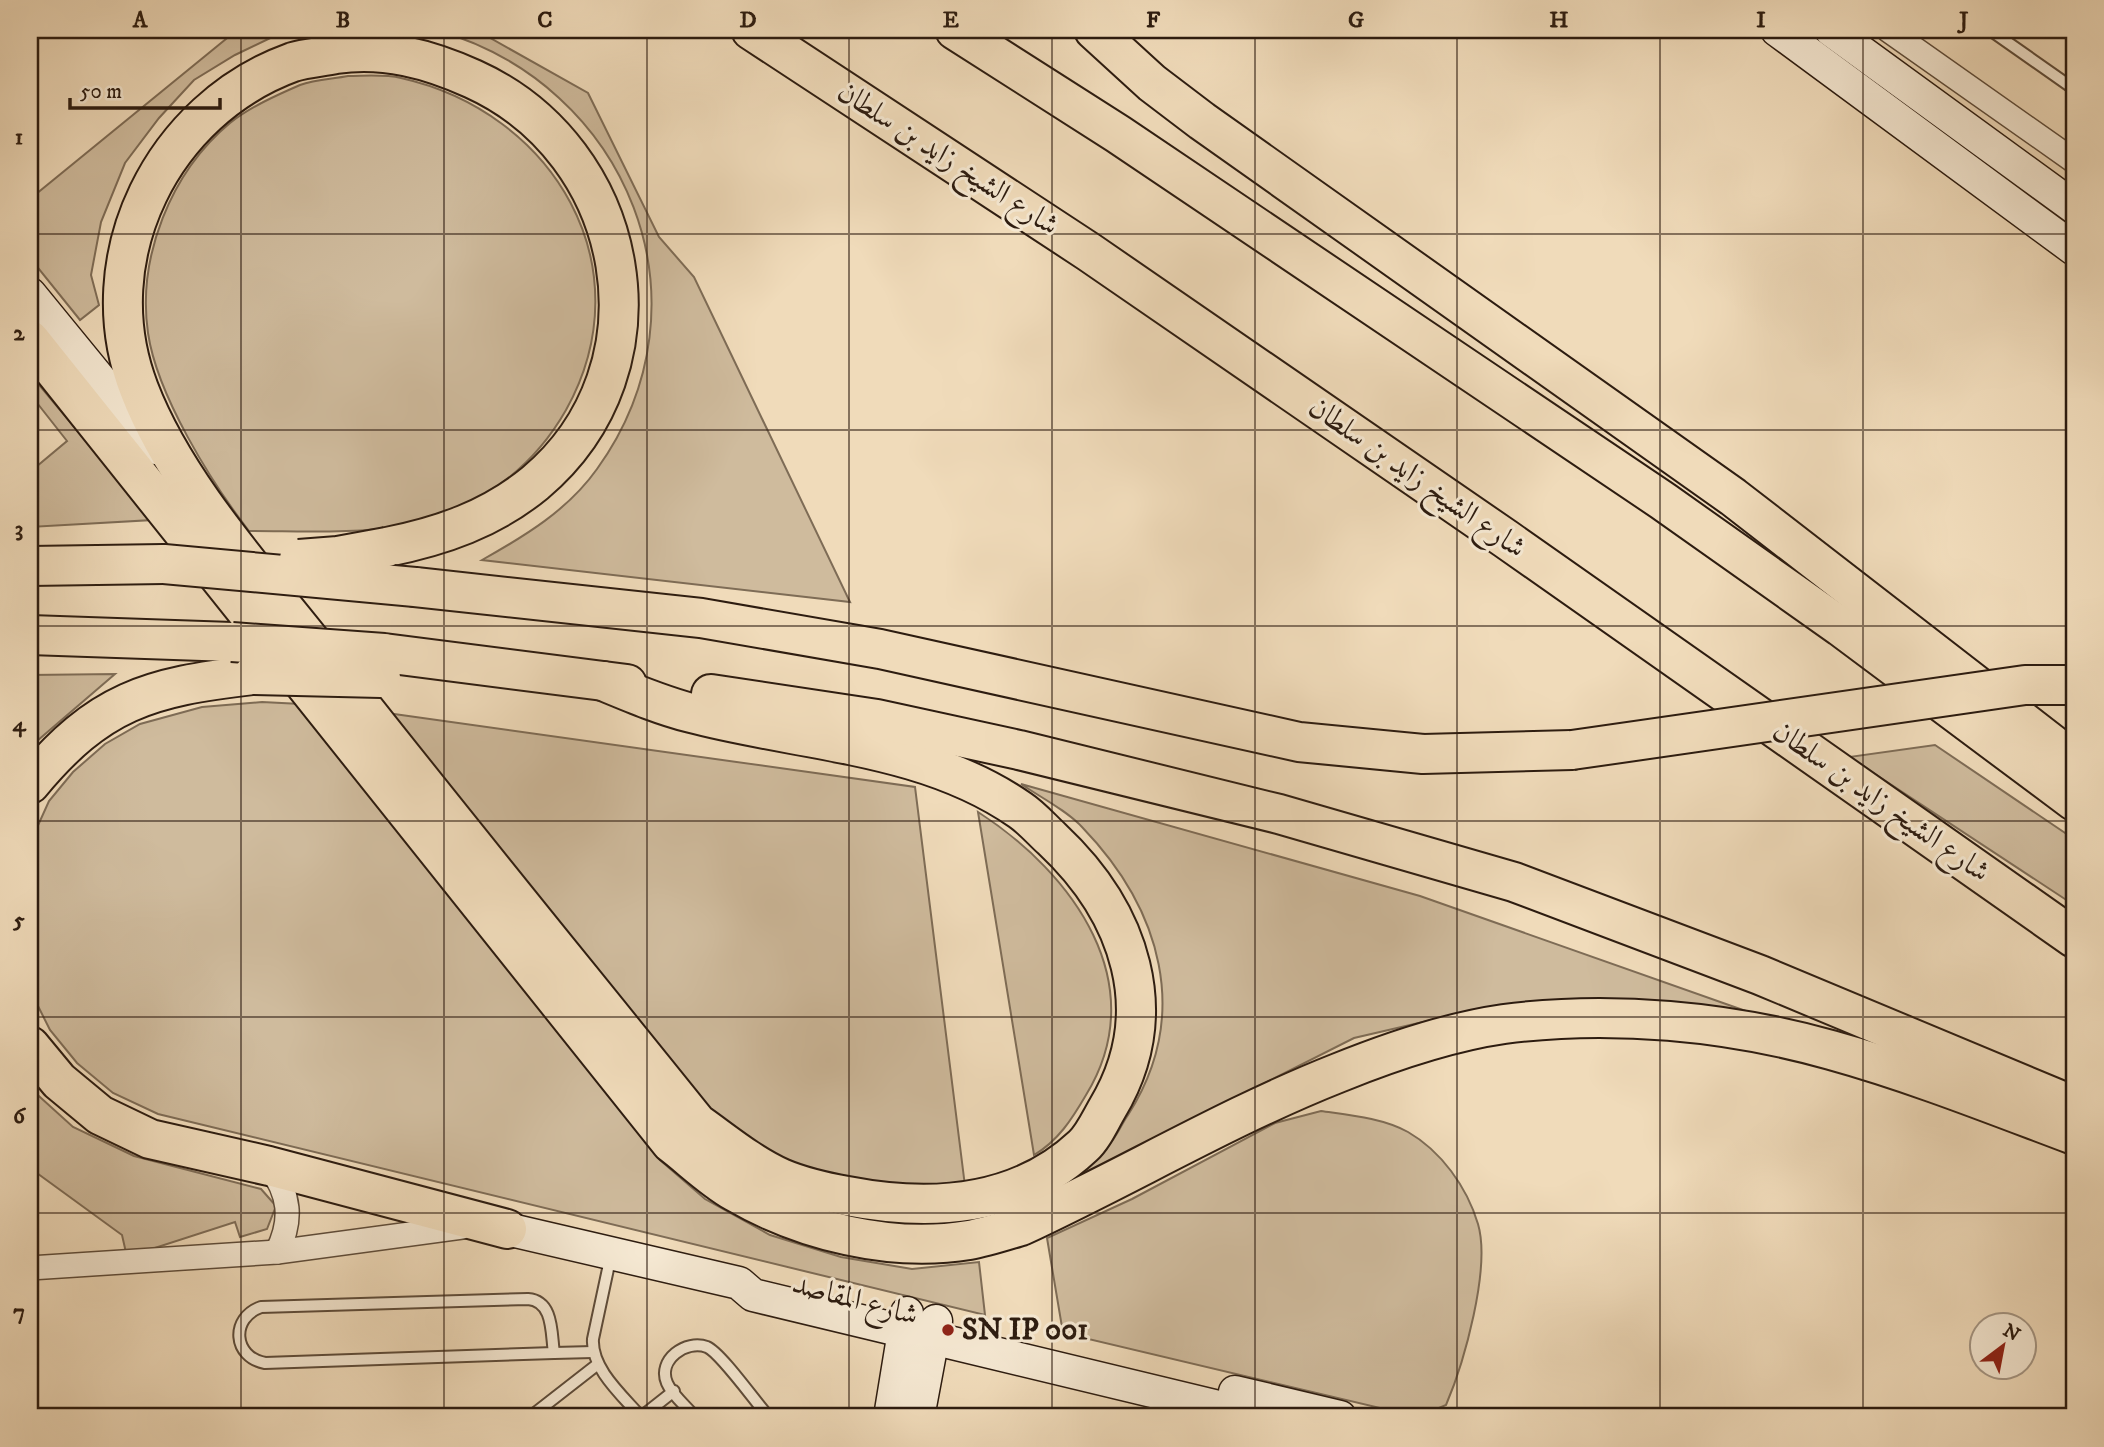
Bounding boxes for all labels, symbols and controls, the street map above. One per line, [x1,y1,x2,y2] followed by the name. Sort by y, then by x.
[132,6,149,35] text: A
[336,6,350,35] text: B
[537,6,553,35] text: C
[739,6,757,35] text: D
[943,6,959,35] text: E
[1146,6,1161,35] text: F
[1348,6,1364,35] text: G
[1549,6,1569,35] text: H
[1756,6,1766,35] text: I
[1956,6,1969,35] text: J
[70,66,220,110] scale bar
[826,73,1066,250] street label: شارع الشيخ زايد بن سلطان
[80,79,122,105] text: 50 m
[15,123,23,152] text: 1
[13,319,25,348] text: 2
[1297,389,1533,573] street label: شارع الشيخ زايد بن سلطان
[15,515,23,544] text: 3
[12,710,27,739] text: 4
[1761,713,1997,897] street label: شارع الشيخ زايد بن سلطان
[12,906,25,935] text: 5
[13,1102,27,1131] text: 6
[787,1265,922,1339] street label: شارع المقاصد
[13,1298,25,1327] text: 7
[1968,1310,2038,1380] north arrow
[962,1312,1088,1349] place label: SN IP 001
[1999,1319,2024,1347] text: N
[940,1322,956,1338] marker: SN IP 001

